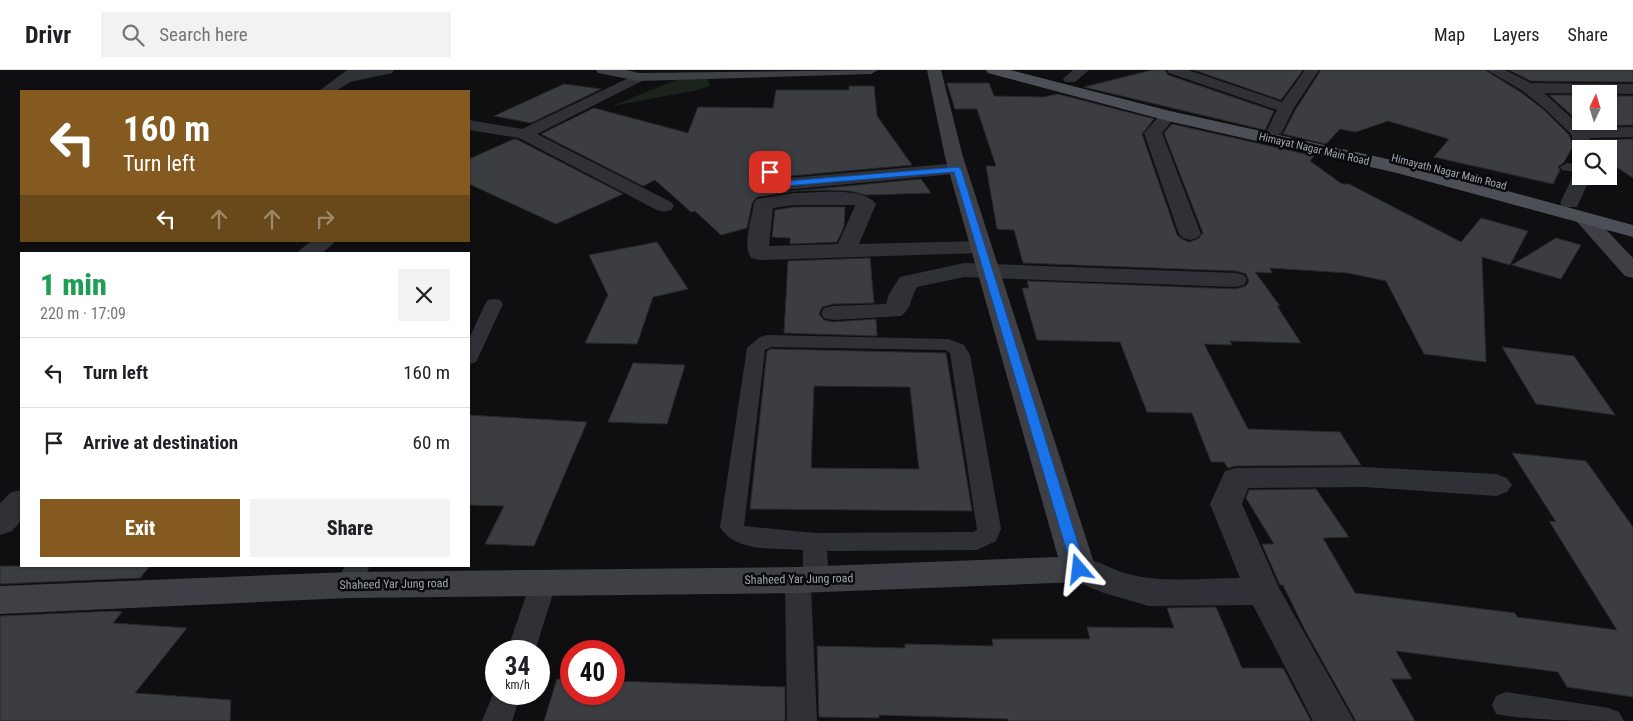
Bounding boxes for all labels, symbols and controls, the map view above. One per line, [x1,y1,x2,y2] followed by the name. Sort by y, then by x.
[101,12,451,57] search box
[25,21,71,49] text: Drivr
[119,21,147,49] icon: search
[159,23,248,46] text: Search here
[1434,24,1465,45] text: Map
[1493,24,1540,45] text: Layers
[1568,24,1608,45] text: Share
[1572,85,1618,130] north arrow
[1572,85,1617,185] map controls
[123,109,210,150] text: 160 m
[40,110,105,175] icon: left
[1257,130,1371,168] street label: Himayat Nagar Main Road
[1572,140,1617,185] button: search
[123,151,195,176] text: Turn left
[749,151,791,193] pin
[1390,151,1508,193] street label: Himayath Nagar Main Road
[756,158,784,186] icon: arrive
[152,205,180,233] icon: left
[205,205,233,233] icon: ahead
[258,205,286,233] icon: ahead
[311,205,339,233] icon: right
[40,267,107,302] text: 1 min
[398,269,450,321] button: close
[40,304,126,323] text: 220 m · 17:09
[40,359,68,387] icon: left
[83,361,148,384] text: Turn left
[403,361,450,384] text: 160 m
[40,429,68,457] icon: arrive
[83,431,238,454] text: Arrive at destination
[413,431,450,454] text: 60 m
[40,499,240,557] button: Exit
[250,499,450,557] button: Share
[1052,542,1104,594] position arrow
[744,571,854,587] street label: Shaheed Yar Jung road
[339,576,449,592] street label: Shaheed Yar Jung road
[560,640,625,705] speed limit sign: 40
[505,652,530,681] text: 34
[505,678,530,692] text: km/h

